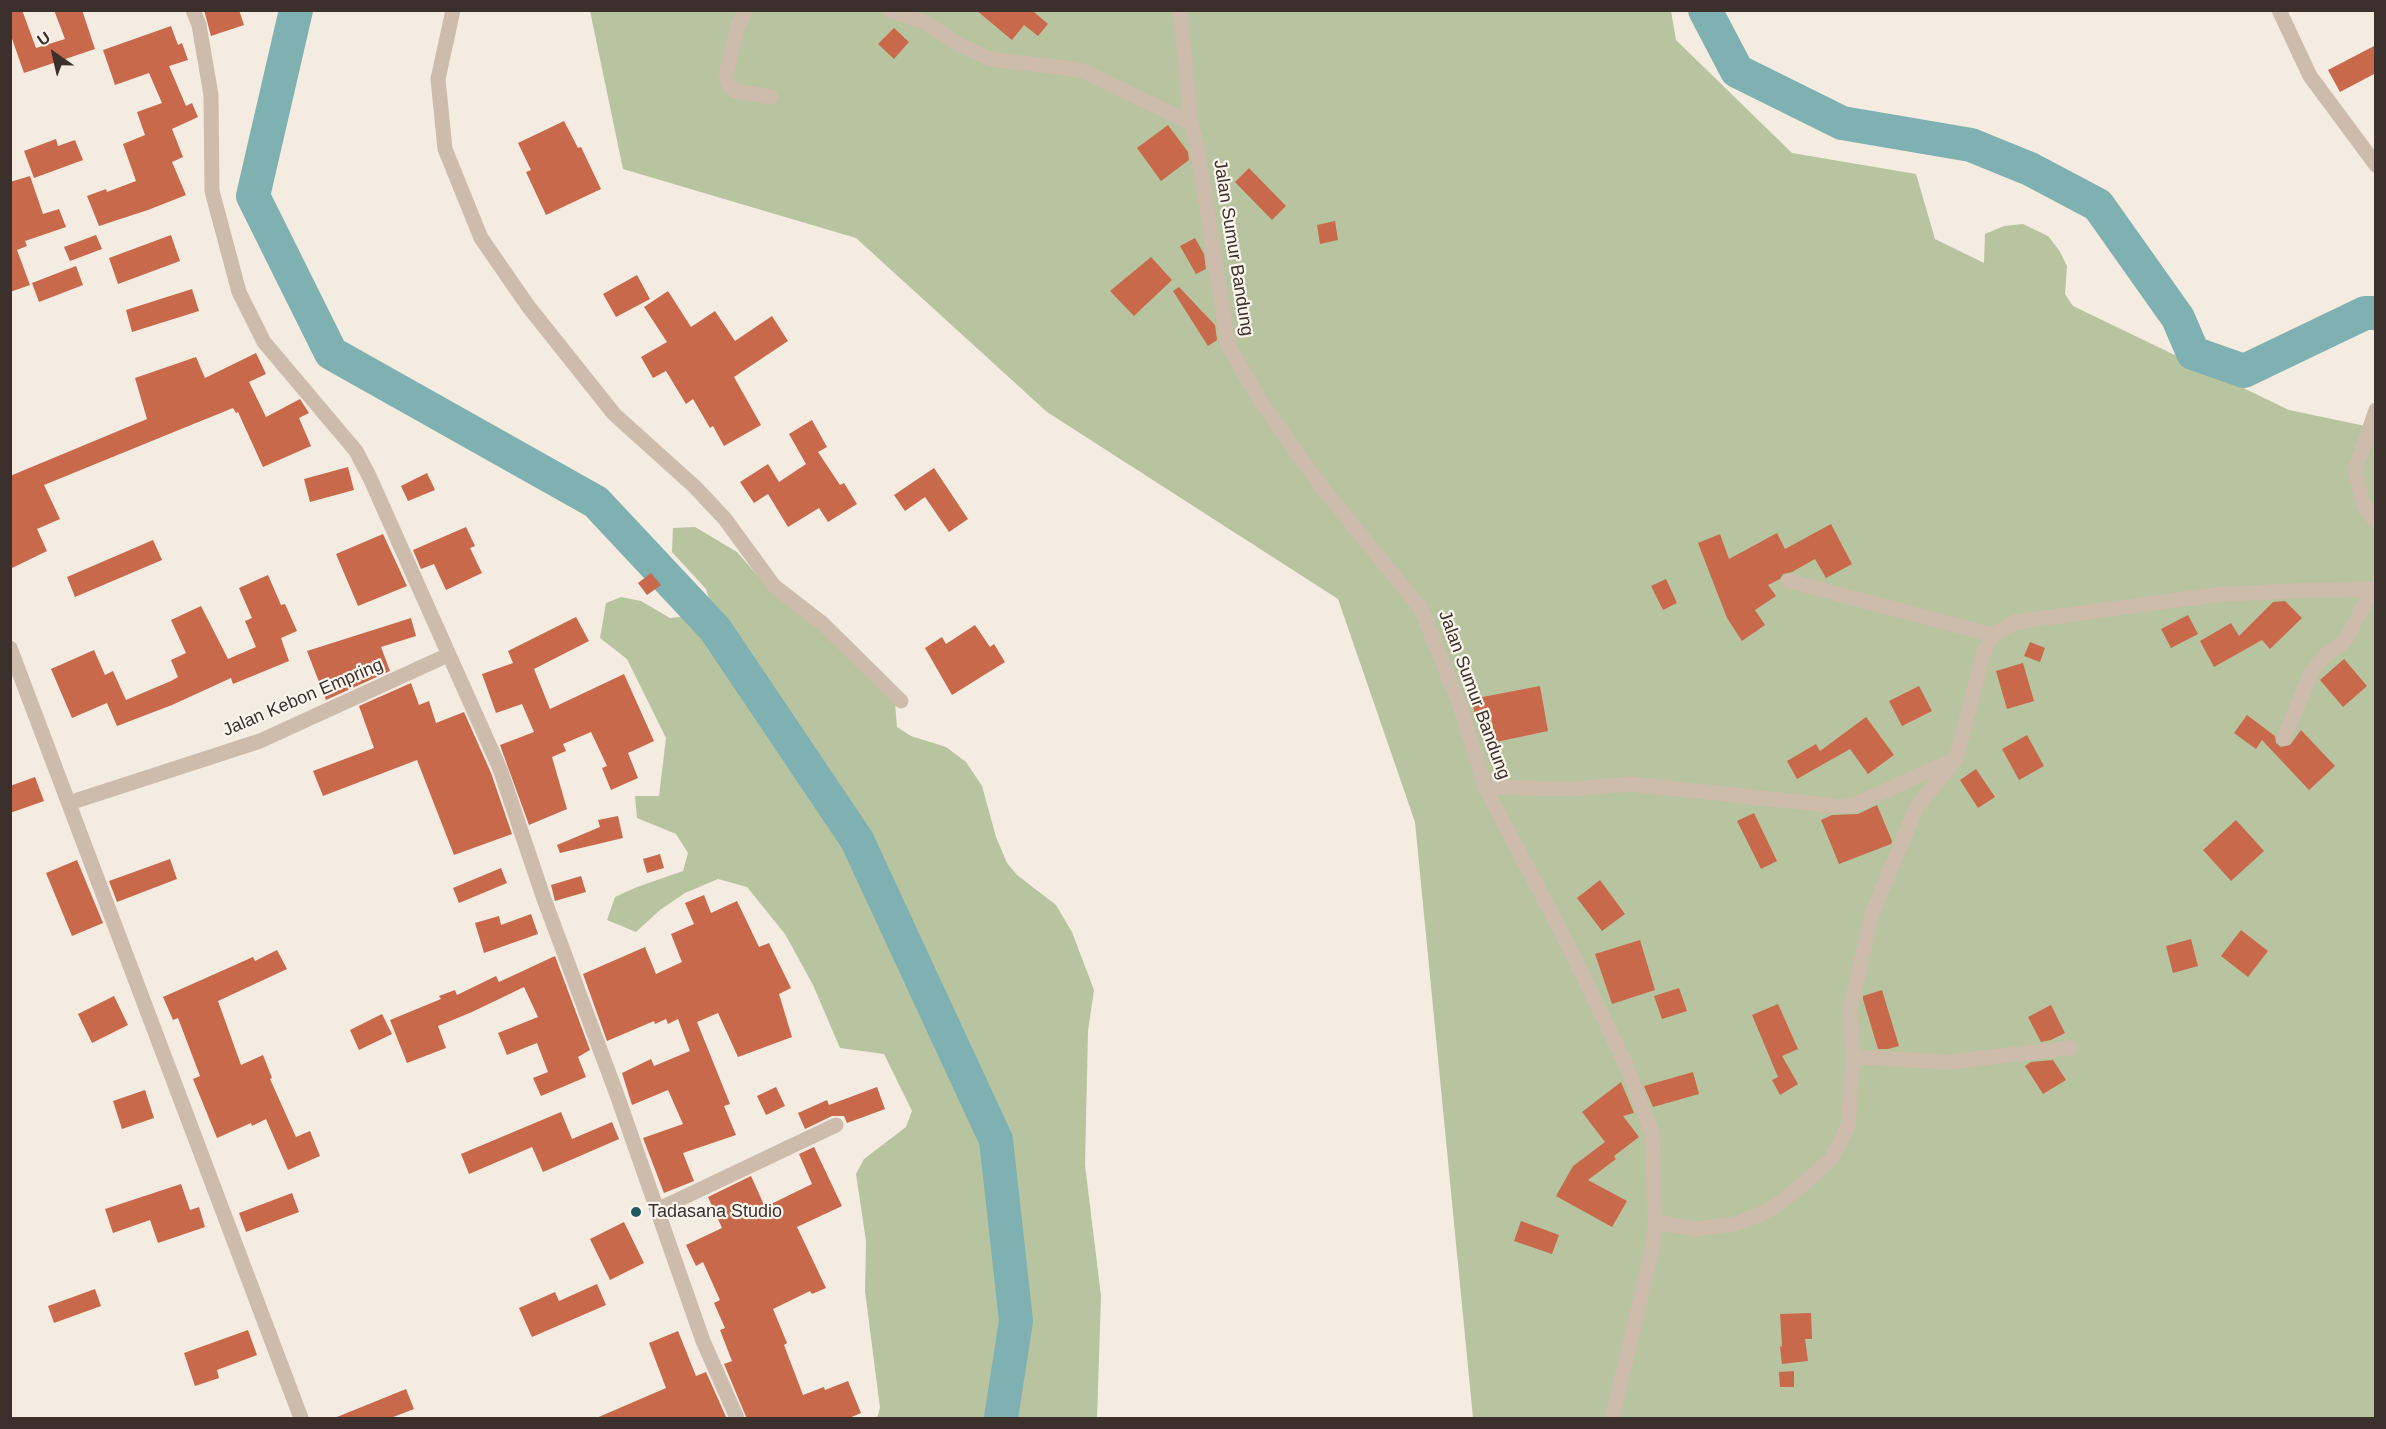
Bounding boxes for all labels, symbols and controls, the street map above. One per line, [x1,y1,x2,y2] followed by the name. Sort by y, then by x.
[24,24,84,84] north arrow
[34,28,53,49] text: U
[1208,158,1258,338] street label: Jalan Sumur Bandung
[1433,608,1515,782] street label: Jalan Sumur Bandung
[220,654,386,742] street label: Jalan Kebon Empring
[648,1201,782,1223] place label: Tadasana Studio
[629,1205,643,1219] marker: Tadasana Studio

